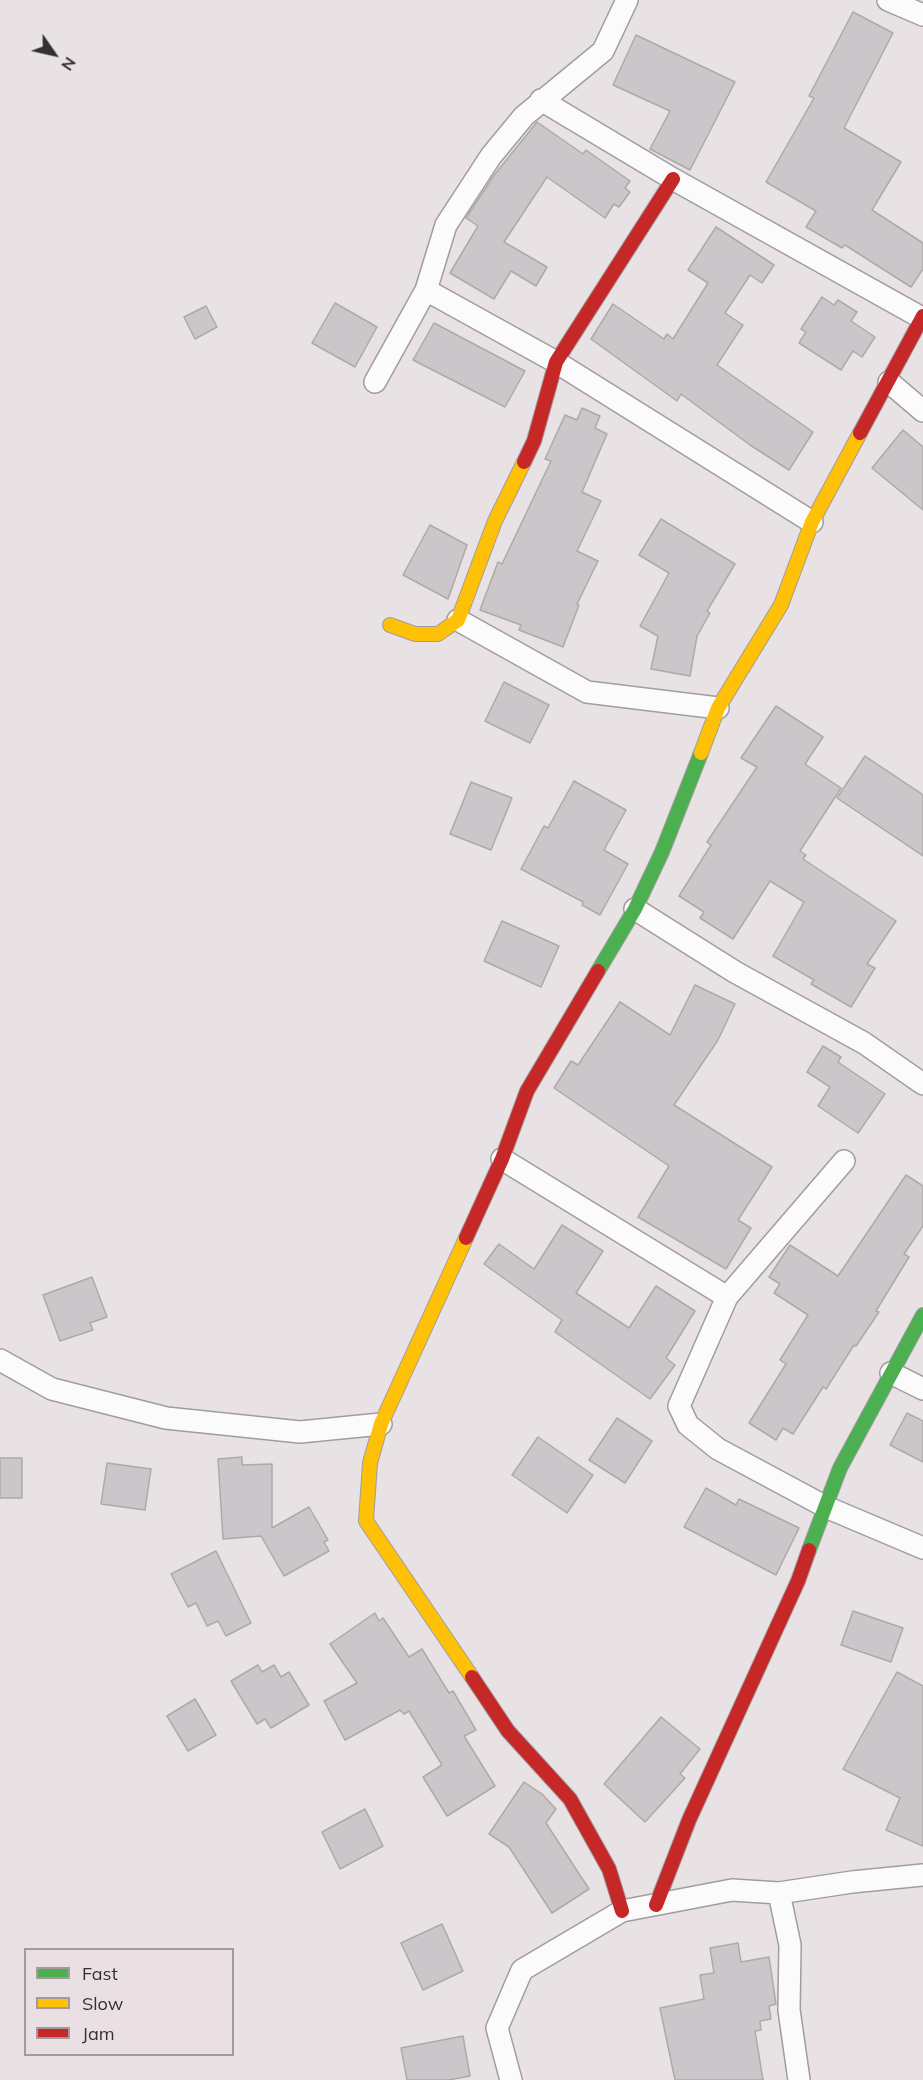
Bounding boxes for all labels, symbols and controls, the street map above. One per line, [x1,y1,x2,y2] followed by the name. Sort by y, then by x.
[24,24,84,84] north arrow
[57,53,81,75] text: N
[24,1948,234,2056] legend
[82,1962,118,1985] text: Fast
[82,1992,123,2015] text: Slow
[82,2022,115,2045] text: Jam

